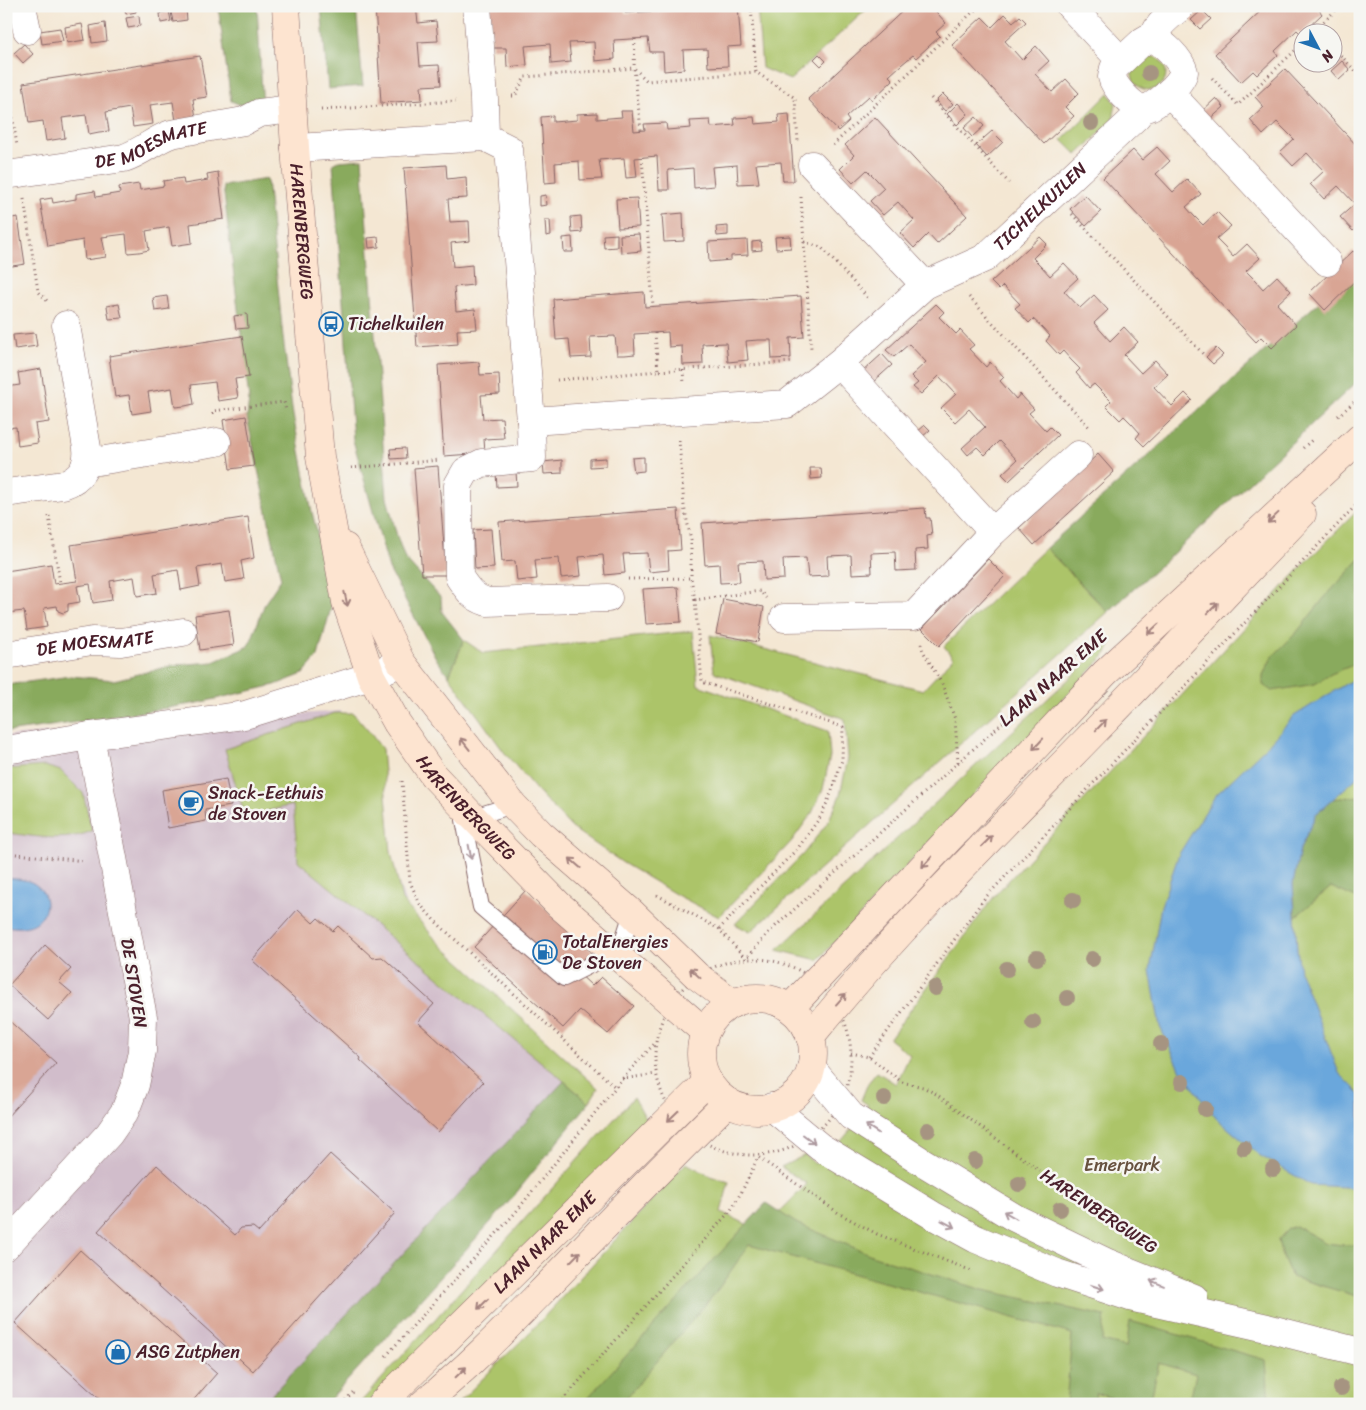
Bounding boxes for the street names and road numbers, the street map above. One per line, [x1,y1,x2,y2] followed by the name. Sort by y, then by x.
[93,112,210,178] street label: DE MOESMATE
[985,154,1095,259] street label: TICHELKUILEN
[280,162,323,301] street label: HARENBERGWEG
[34,621,157,666] street label: DE MOESMATE
[991,621,1116,735] street label: LAAN NAAR EME
[407,748,524,869] street label: HARENBERGWEG
[111,936,157,1031] street label: DE STOVEN
[1033,1160,1165,1262] street label: HARENBERGWEG
[485,1182,605,1302] street label: LAAN NAAR EME

